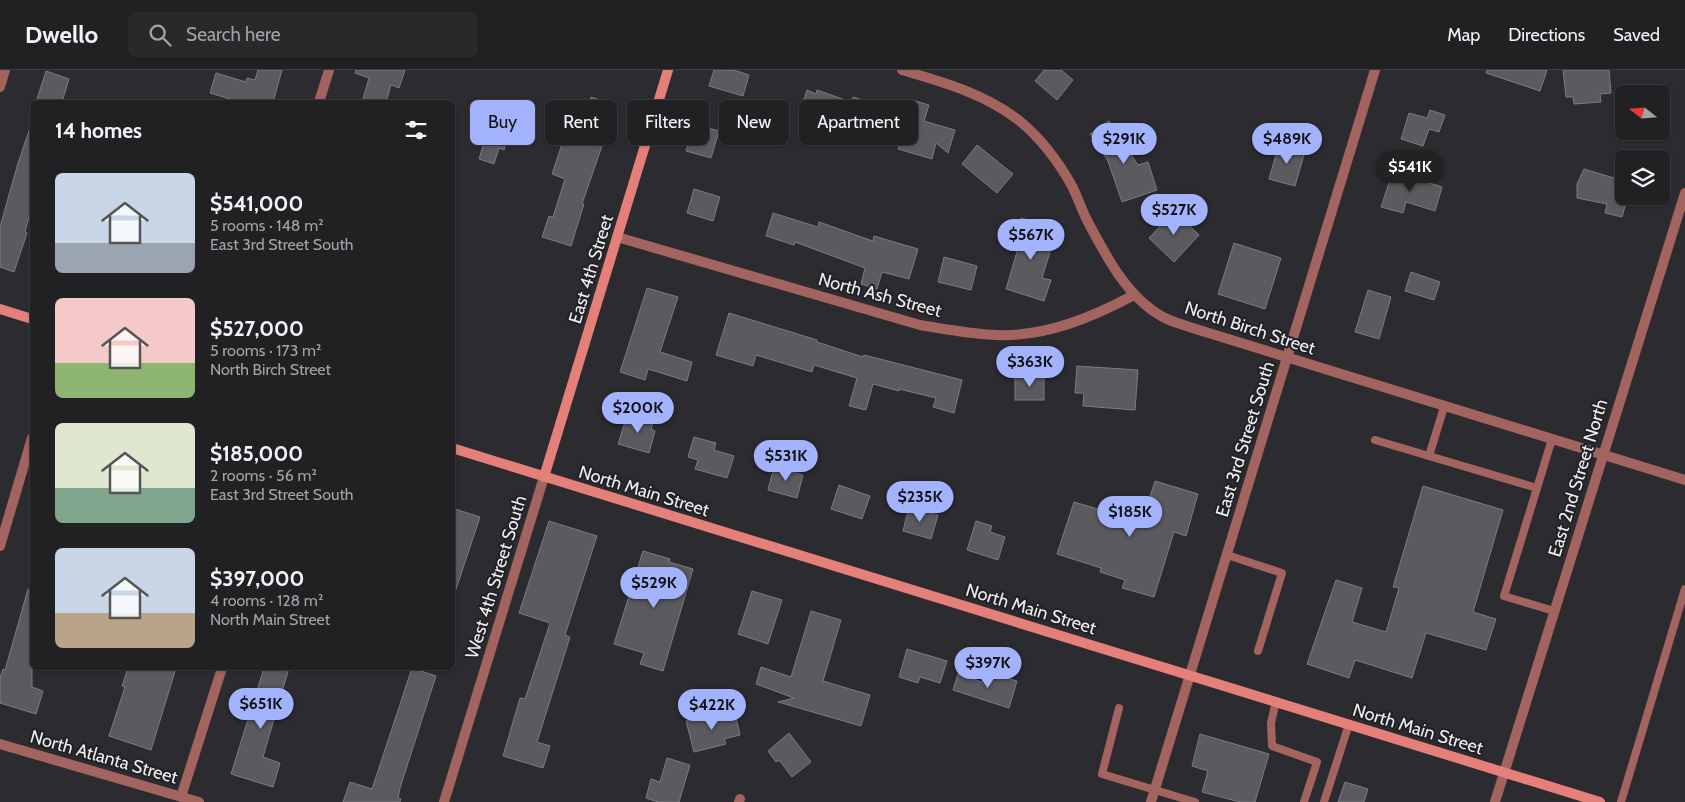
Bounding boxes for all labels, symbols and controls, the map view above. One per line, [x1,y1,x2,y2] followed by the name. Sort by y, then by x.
[128,12,478,57] search box
[25,20,98,49] text: Dwello
[146,21,174,49] icon: search
[186,23,281,46] text: Search here
[1447,24,1480,46] text: Map
[1508,24,1585,46] text: Directions
[1613,24,1660,46] text: Saved
[1615,85,1670,140] north arrow
[1615,85,1670,205] map controls
[470,100,535,145] chip: Buy
[545,100,617,145] chip: Rent
[627,100,709,145] chip: Filters
[719,100,789,145] chip: New
[799,100,918,145] chip: Apartment
[402,116,430,144] icon: filters
[55,118,142,143] text: 14 homes
[1089,122,1159,165] pin: $291K
[1252,122,1322,165] pin: $489K
[1103,129,1145,148] text: $291K
[1263,129,1311,148] text: $489K
[1375,150,1445,193] pin: $541K
[1615,150,1670,205] button: layers
[1388,157,1432,176] text: $541K
[210,191,303,216] text: $541,000
[95,193,155,253] icon: home
[1139,194,1209,236] pin: $527K
[1152,200,1196,219] text: $527K
[564,212,618,326] street label: East 4th Street
[210,216,323,235] text: 5 rooms · 148 m²
[996,218,1066,261] pin: $567K
[1008,225,1054,244] text: $567K
[210,235,353,254] text: East 3rd Street South
[816,268,944,322] street label: North Ash Street
[1182,297,1318,359] street label: North Birch Street
[210,316,304,341] text: $527,000
[95,318,155,378] icon: home
[210,341,321,360] text: 5 rooms · 173 m²
[995,346,1065,388] pin: $363K
[1007,352,1053,371] text: $363K
[1211,359,1279,519] street label: East 3rd Street South
[210,360,331,379] text: North Birch Street
[603,392,673,434] pin: $200K
[1544,396,1612,560] street label: East 2nd Street North
[613,398,663,417] text: $200K
[751,440,821,482] pin: $531K
[210,441,303,466] text: $185,000
[95,443,155,503] icon: home
[765,446,807,465] text: $531K
[576,461,712,521] street label: North Main Street
[210,466,317,485] text: 2 rooms · 56 m²
[885,480,955,523] pin: $235K
[210,485,353,504] text: East 3rd Street South
[898,487,943,506] text: $235K
[461,493,531,661] street label: West 4th Street South
[1095,496,1165,538] pin: $185K
[1108,502,1152,521] text: $185K
[210,566,304,591] text: $397,000
[619,566,689,609] pin: $529K
[95,568,155,628] icon: home
[631,573,677,592] text: $529K
[963,579,1099,639] street label: North Main Street
[210,591,323,610] text: 4 rooms · 128 m²
[210,610,330,629] text: North Main Street
[953,646,1023,689] pin: $397K
[965,653,1011,672] text: $397K
[226,688,296,730] pin: $651K
[677,688,747,731] pin: $422K
[240,694,282,713] text: $651K
[689,695,735,714] text: $422K
[1350,699,1486,759] street label: North Main Street
[28,725,180,789] street label: North Atlanta Street

